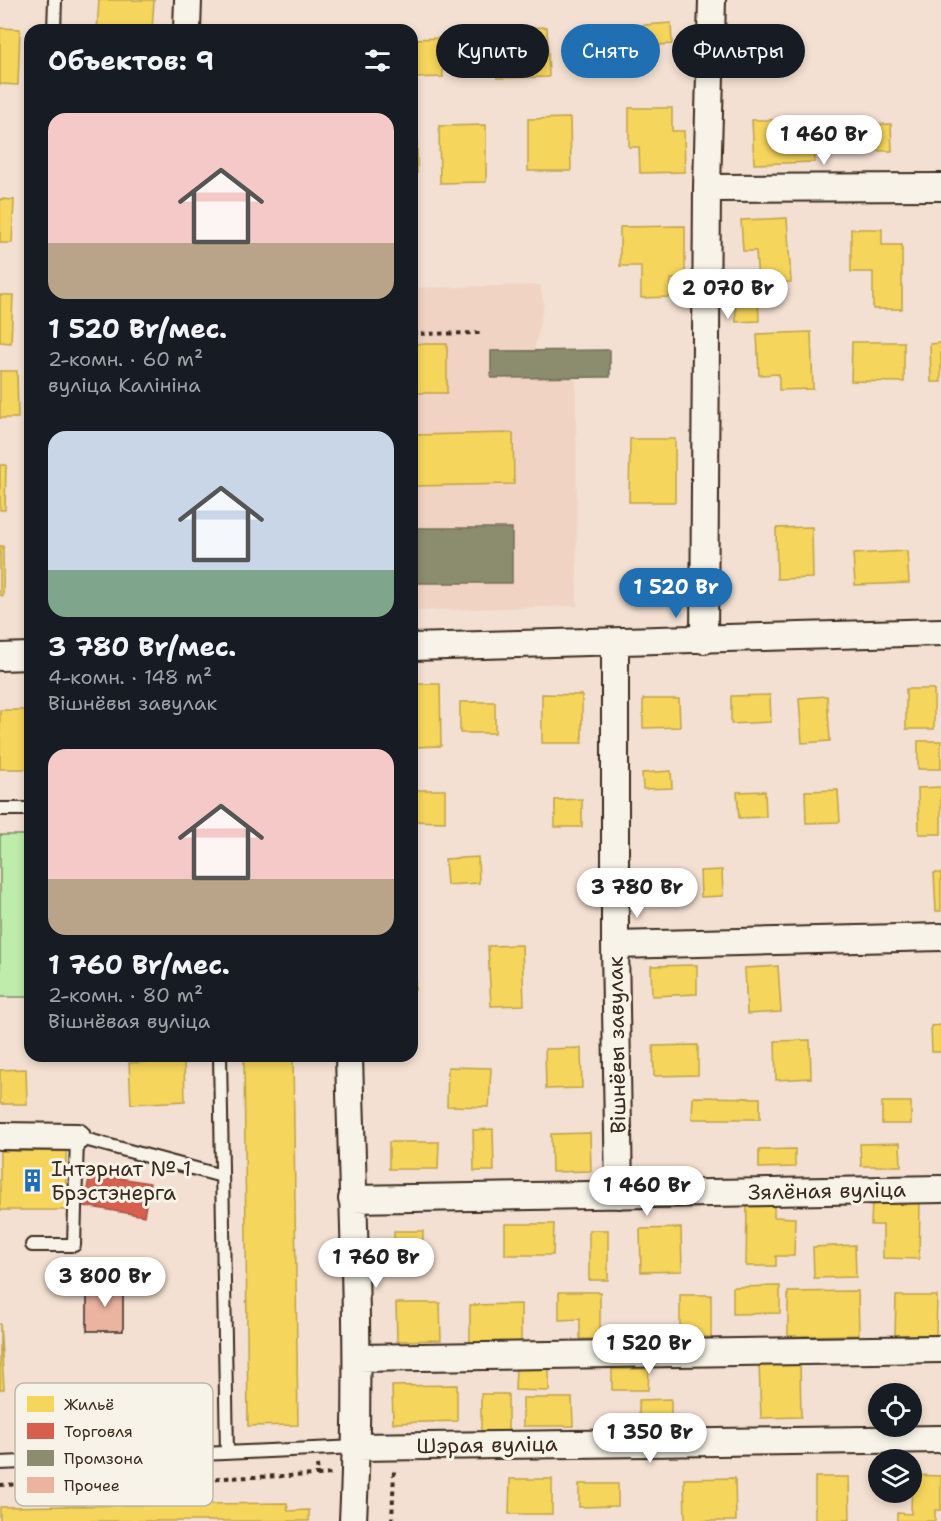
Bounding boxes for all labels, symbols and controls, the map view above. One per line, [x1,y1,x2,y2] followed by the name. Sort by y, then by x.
[436,24,549,78] chip: Купить
[561,24,660,78] chip: Снять
[672,24,805,78] chip: Фильтры
[48,43,214,78] text: Объектов: 9
[361,44,394,77] icon: filters
[762,115,886,166] pin: 1 460 Br
[780,121,868,147] text: 1 460 Br
[167,152,275,260] icon: home
[666,269,790,320] pin: 2 070 Br
[682,275,774,301] text: 2 070 Br
[48,311,227,346] text: 1 520 Br/мес.
[48,346,203,372] text: 2-комн. · 60 m²
[48,372,201,398] text: вуліца Калініна
[167,470,275,578] icon: home
[614,568,738,619] pin: 1 520 Br
[633,574,719,600] text: 1 520 Br
[48,629,236,664] text: 3 780 Br/мес.
[48,664,212,690] text: 4-комн. · 148 m²
[48,690,217,716] text: Вішнёвы завулак
[167,788,275,896] icon: home
[575,868,699,919] pin: 3 780 Br
[591,874,683,900] text: 3 780 Br
[48,947,230,982] text: 1 760 Br/мес.
[601,956,633,1134] street label: Вішнёвы завулак
[48,982,203,1008] text: 2-комн. · 80 m²
[48,1008,210,1034] text: Вішнёвая вуліца
[51,1155,192,1207] place label: Інтэрнат № 1 Брэстэнерга
[585,1166,709,1217] pin: 1 460 Br
[20,1168,46,1194] building icon: Інтэрнат № 1 Брэстэнерга
[603,1172,691,1198] text: 1 460 Br
[748,1176,906,1206] street label: Зялёная вуліца
[314,1238,438,1289] pin: 1 760 Br
[332,1244,420,1270] text: 1 760 Br
[43,1257,167,1308] pin: 3 800 Br
[59,1263,151,1289] text: 3 800 Br
[587,1324,711,1375] pin: 1 520 Br
[606,1330,692,1356] text: 1 520 Br
[15,1383,213,1506] legend
[868,1383,922,1503] map controls
[868,1383,922,1437] button: locate
[64,1394,114,1415] text: Жильё
[588,1413,712,1464] pin: 1 350 Br
[607,1419,693,1445] text: 1 350 Br
[64,1421,133,1442] text: Торговля
[416,1430,558,1460] street label: Шэрая вуліца
[64,1448,143,1469] text: Промзона
[868,1449,922,1503] button: layers
[64,1475,120,1496] text: Прочее

